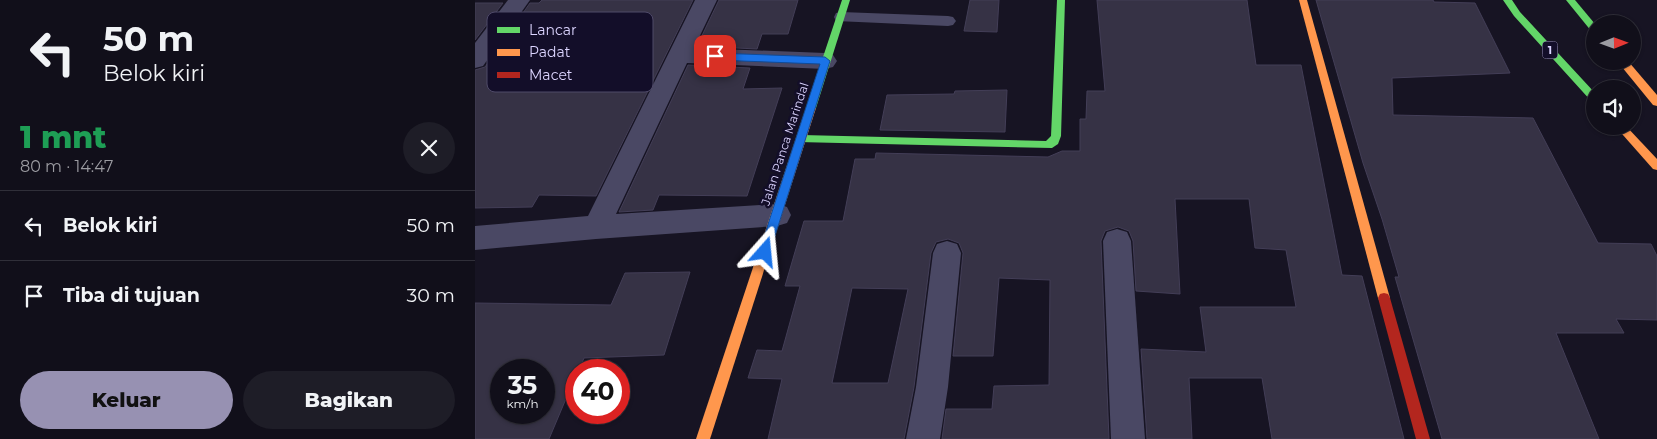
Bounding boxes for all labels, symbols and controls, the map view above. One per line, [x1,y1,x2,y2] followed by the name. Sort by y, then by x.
[487,12,653,92] legend
[1586,15,1641,70] north arrow
[1586,15,1641,135] map controls
[103,17,194,60] text: 50 m
[20,20,85,85] icon: left
[529,21,577,39] text: Lancar
[694,35,736,77] pin
[701,42,729,70] icon: arrive
[1543,42,1557,58] road number: 1
[529,43,571,61] text: Padat
[103,60,205,87] text: Belok kiri
[529,66,573,84] text: Macet
[1586,80,1641,135] button: sound
[757,81,811,208] street label: Jalan Panca Marindal
[20,119,107,156] text: 1 mnt
[403,122,455,174] button: close
[20,157,113,176] text: 80 m · 14:47
[20,212,48,240] icon: left
[63,214,158,237] text: Belok kiri
[407,214,455,237] text: 50 m
[738,225,790,277] position arrow
[20,282,48,310] icon: arrive
[63,284,200,307] text: Tiba di tujuan
[407,284,455,307] text: 30 m
[565,359,630,424] speed limit sign: 40
[508,370,537,400] text: 35
[20,371,233,429] button: Keluar
[243,371,455,429] button: Bagikan
[506,396,539,411] text: km/h

